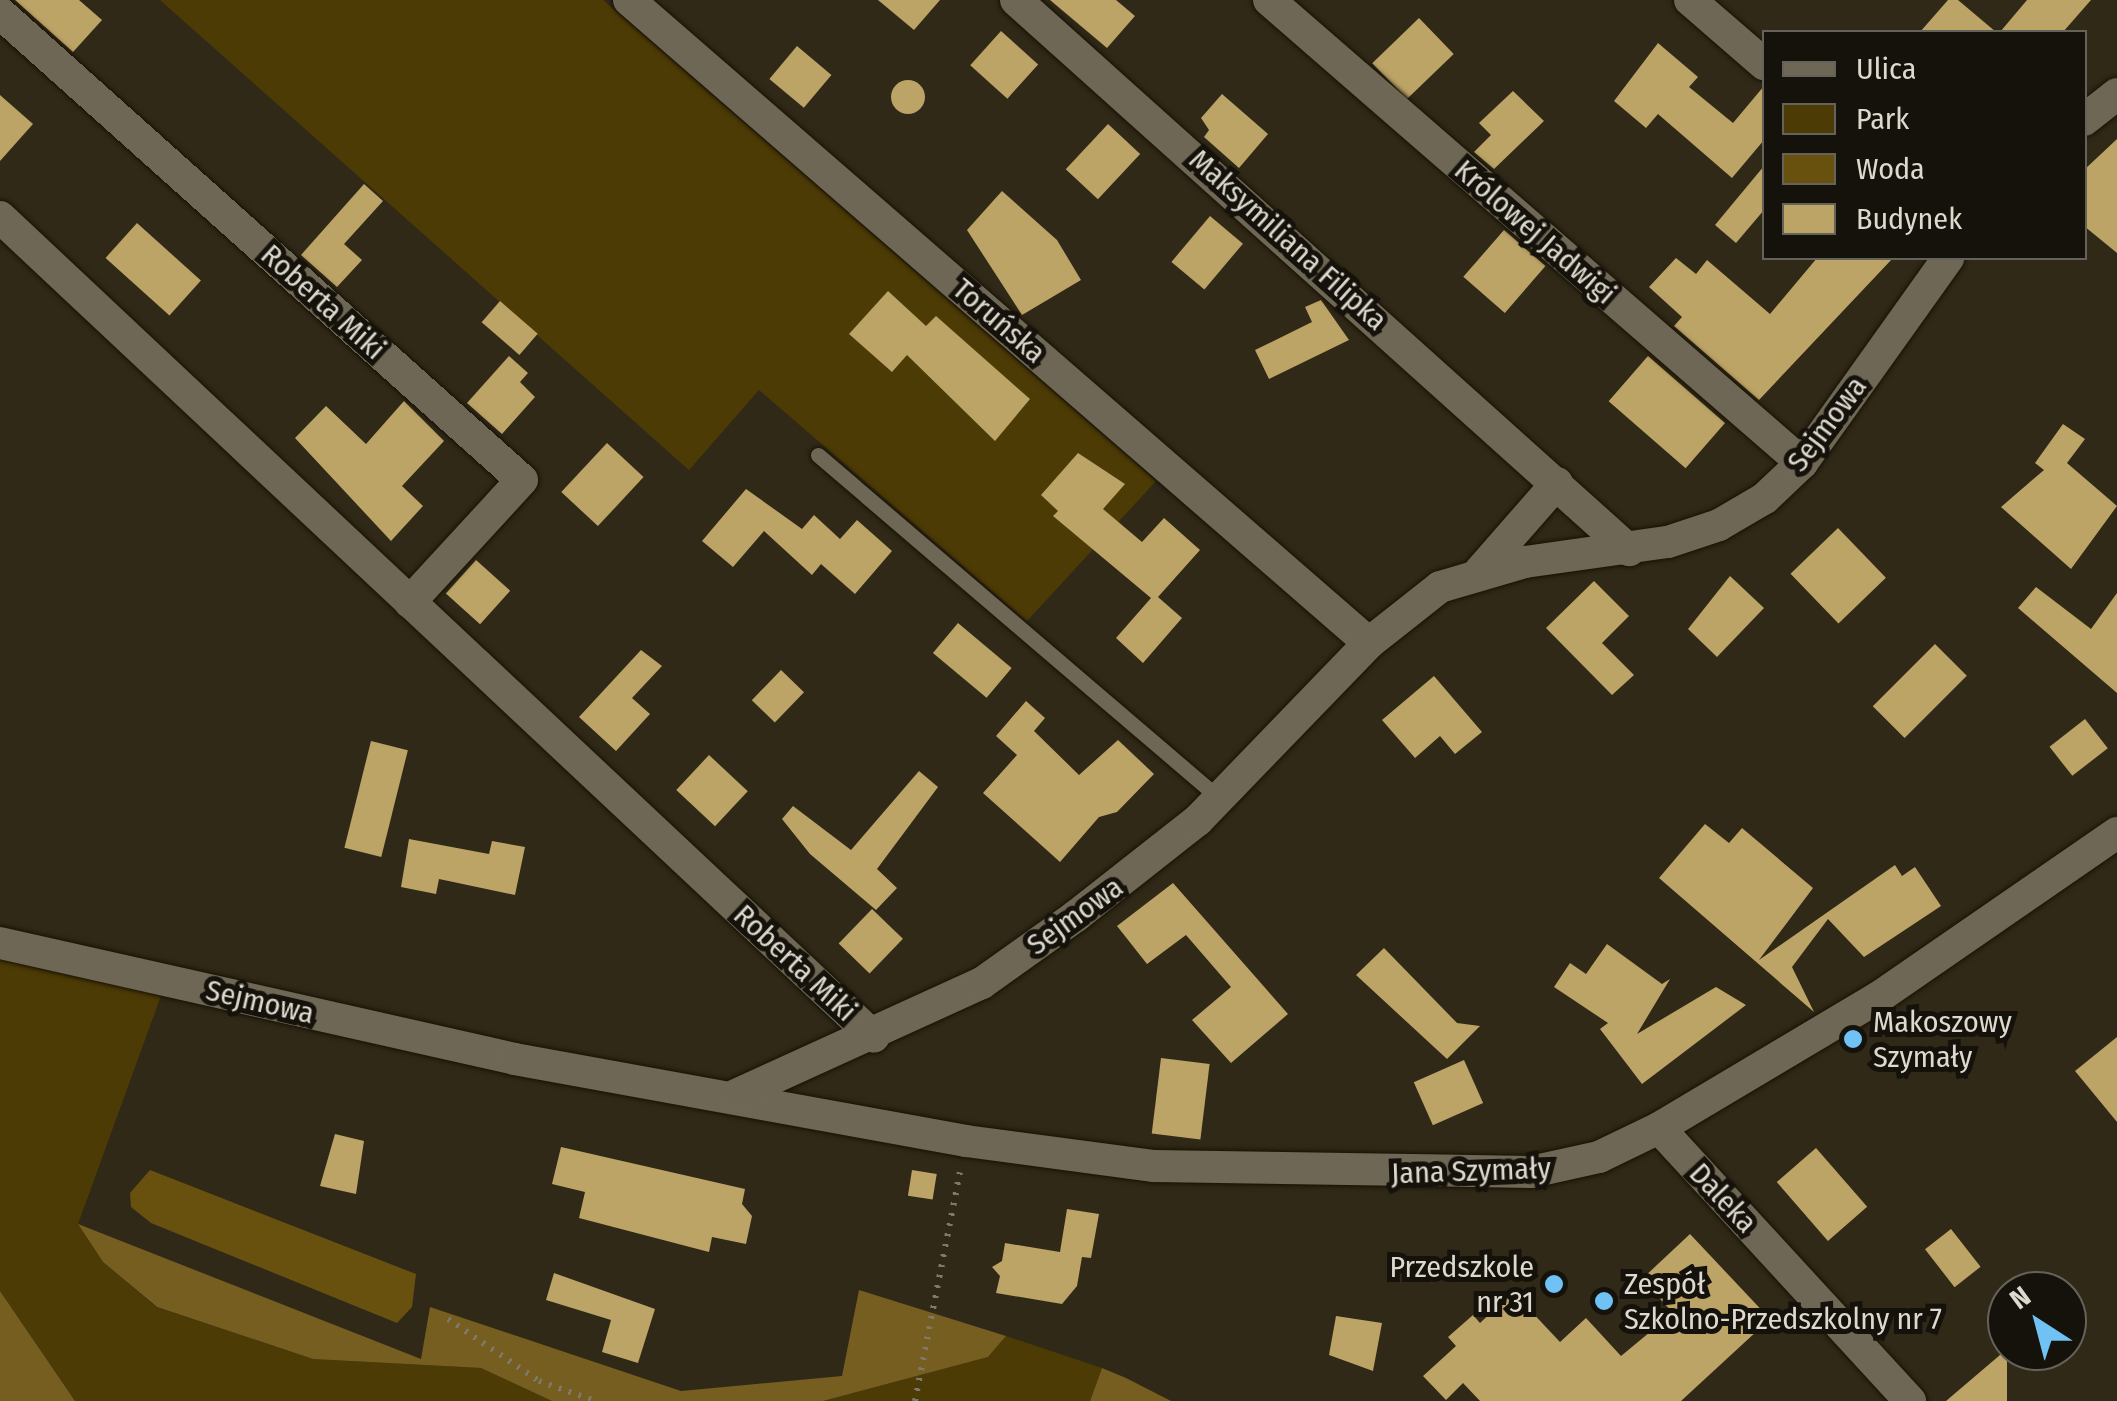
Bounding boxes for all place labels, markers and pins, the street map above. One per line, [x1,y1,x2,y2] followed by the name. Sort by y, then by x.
[1873,1004,2012,1074] place label: Makoszowy Szymały
[1842,1028,1864,1050] marker: Makoszowy Szymały
[1389,1249,1534,1320] place label: Przedszkole nr 31
[1624,1266,1942,1336] place label: Zespół Szkolno-Przedszkolny nr 7
[1543,1273,1565,1295] marker: Przedszkole nr 31
[1593,1290,1615,1312] marker: Zespół Szkolno-Przedszkolny nr 7

